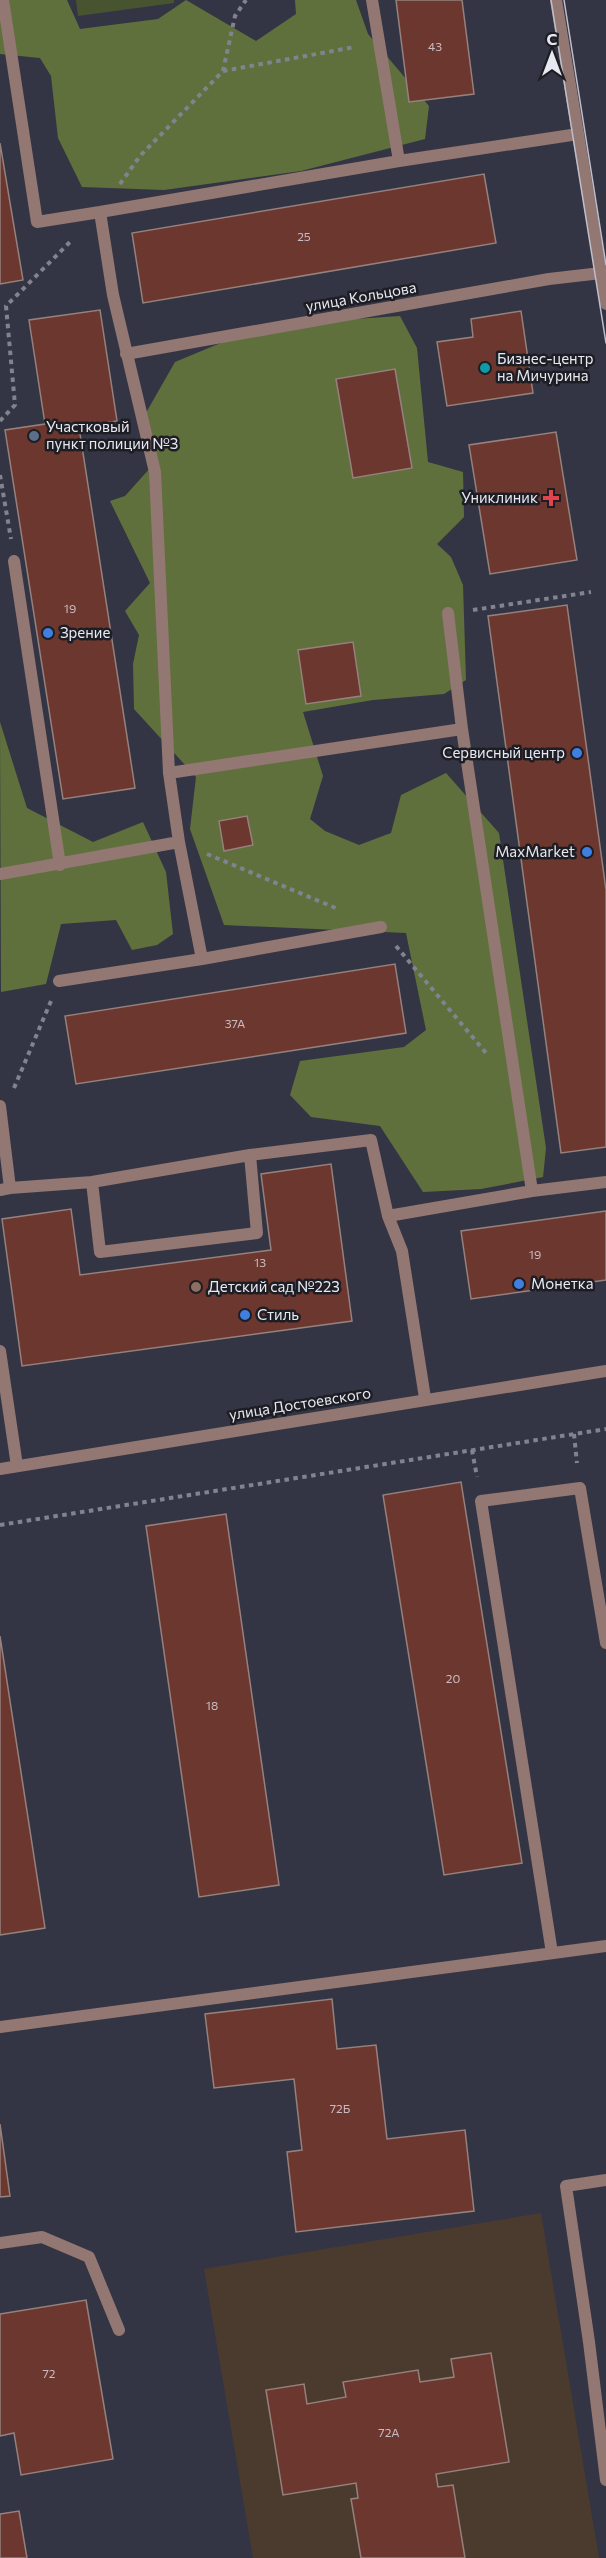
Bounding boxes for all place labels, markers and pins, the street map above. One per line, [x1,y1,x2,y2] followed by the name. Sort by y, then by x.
[497,349,593,384] place label: Бизнес-центр на Мичурина
[478,361,492,375] marker: Бизнес-центр на Мичурина
[46,417,178,452] place label: Участковый пункт полиции №3
[27,429,41,443] marker: Участковый пункт полиции №3
[461,488,538,506] place label: Униклиник
[542,489,560,507] marker: Униклиник
[60,623,110,641] place label: Зрение
[41,626,55,640] marker: Зрение
[442,743,565,761] place label: Сервисный центр
[570,746,584,760] marker: Сервисный центр
[495,842,575,860] place label: MaxMarket
[580,845,594,859] marker: MaxMarket
[531,1274,594,1292] place label: Монетка
[208,1277,340,1295] place label: Детский сад №223
[512,1277,526,1291] marker: Монетка
[189,1280,203,1294] marker: Детский сад №223
[257,1305,299,1323] place label: Стиль
[238,1308,252,1322] marker: Стиль

